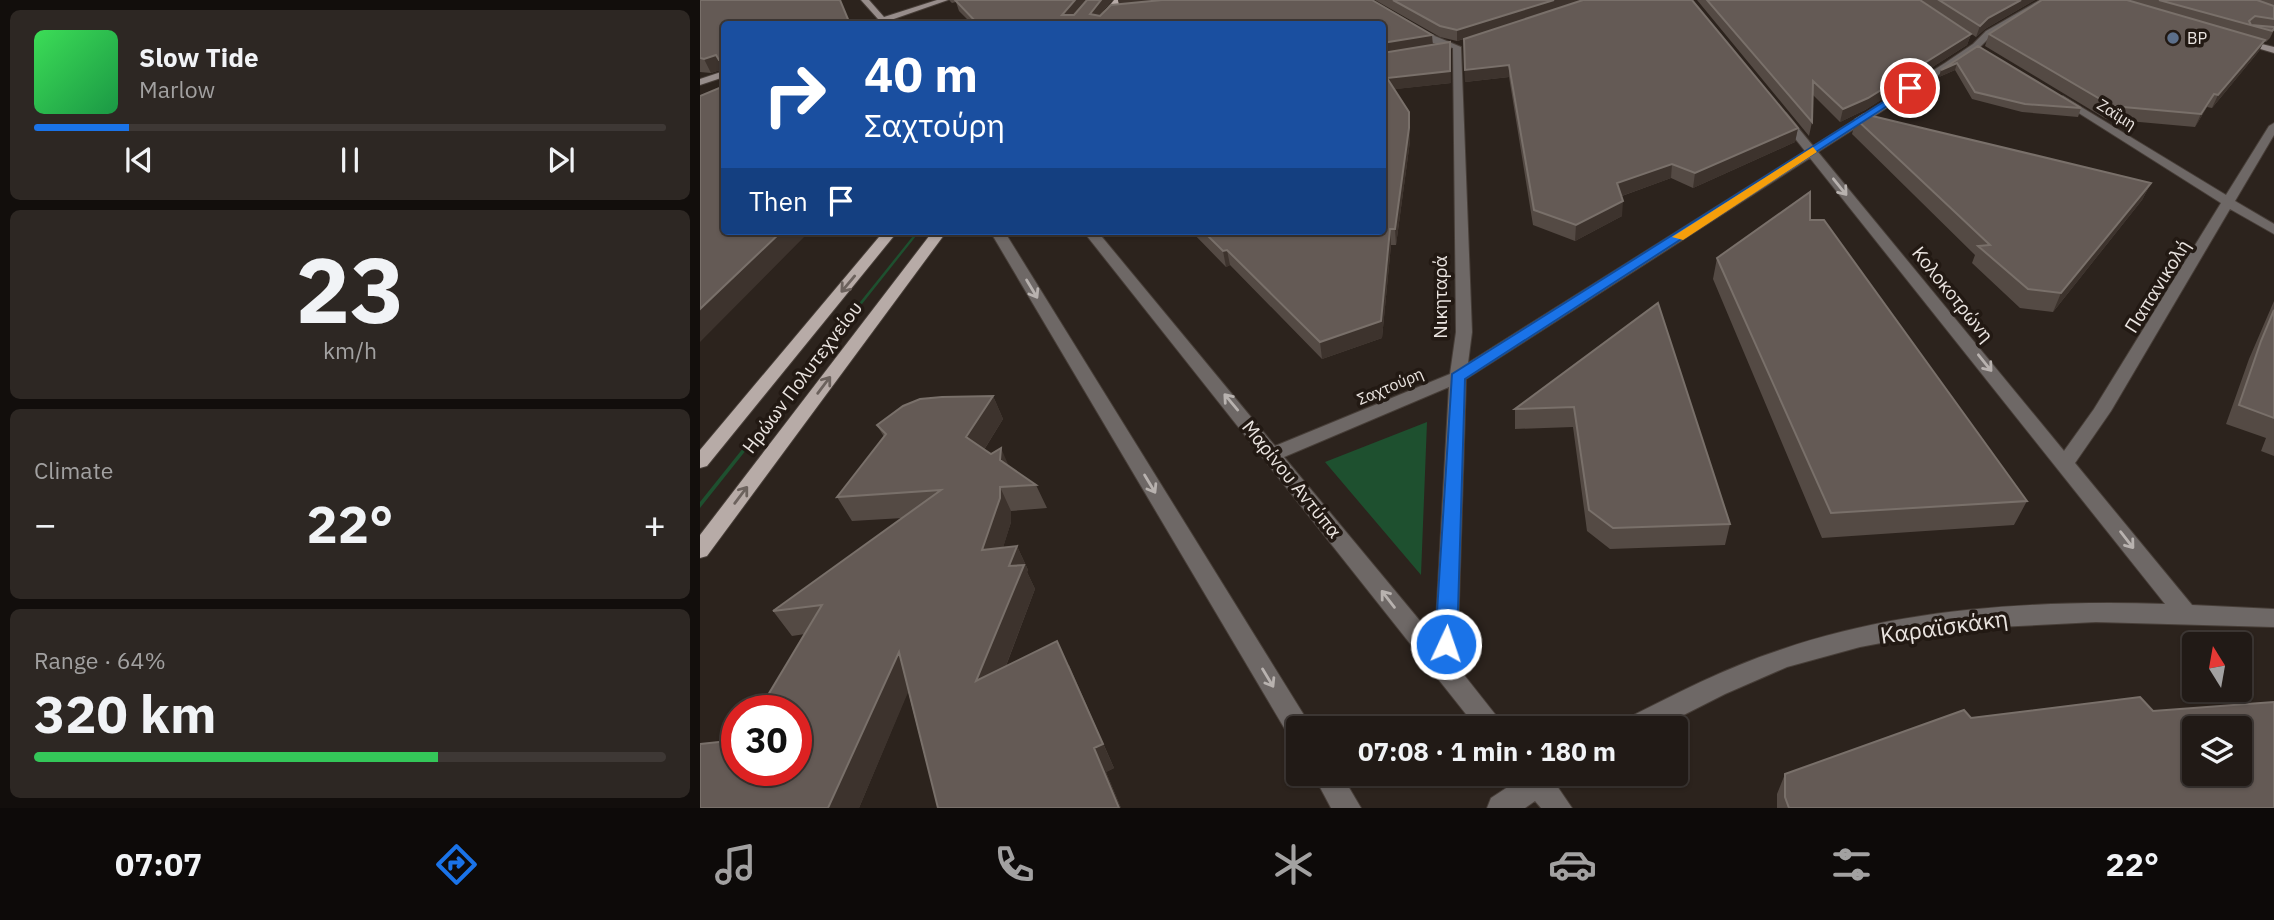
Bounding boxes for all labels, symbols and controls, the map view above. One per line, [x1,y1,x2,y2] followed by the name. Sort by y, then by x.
[2187,28,2207,48] place label: BP
[2165,30,2181,46] marker: BP
[139,40,259,74] text: Slow Tide
[864,42,978,105] text: 40 m
[749,49,840,140] icon: right
[1880,58,1940,118] pin
[1891,69,1929,107] icon: arrive
[139,74,215,104] text: Marlow
[2094,94,2140,134] street label: Ζαΐμη
[864,104,1005,146] text: Σαχτούρη
[120,141,158,179] icon: previous
[331,141,369,179] icon: pause
[542,141,580,179] icon: next
[1833,177,1848,195] one-way arrow
[822,182,860,220] icon: arrive
[749,184,808,218] text: Then
[295,230,405,348] text: 23
[2119,235,2195,337] street label: Παπανικολή
[1907,241,1999,347] street label: Κολοκοτρώνη
[1428,255,1452,339] street label: Νικηταρά
[840,274,856,292] one-way arrow
[1025,279,1039,299] one-way arrow
[737,296,867,458] street label: Ηρώων Πολυτεχνείου
[323,335,377,365] text: km/h
[1977,353,1992,371] one-way arrow
[1354,363,1426,409] street label: Σαχτούρη
[816,377,831,395] one-way arrow
[1223,393,1239,411] one-way arrow
[1237,415,1347,543] street label: Μαρίνου Αντύπα
[34,455,113,485] text: Climate
[1143,473,1157,493] one-way arrow
[733,486,748,505] one-way arrow
[307,490,393,557] text: 22°
[34,499,57,548] text: −
[643,499,666,548] text: +
[2120,530,2135,549] one-way arrow
[1380,590,1395,609] one-way arrow
[1878,602,2010,650] street label: Καραϊσκάκη
[1409,607,1483,681] position arrow
[2182,632,2252,702] north arrow
[2182,632,2252,786] map controls
[34,645,166,675] text: Range · 64%
[1262,668,1276,688] one-way arrow
[34,680,216,747] text: 320 km
[721,695,812,786] speed limit sign: 30
[2182,716,2252,786] button: layers
[1358,734,1616,768] text: 07:08 · 1 min · 180 m
[432,840,481,889] icon: directions
[711,840,760,889] icon: music
[990,840,1039,889] icon: phone
[1269,840,1318,889] icon: climate
[1548,840,1597,889] icon: car
[1827,840,1876,889] icon: filters
[115,843,202,885] text: 07:07
[2106,843,2159,885] text: 22°

